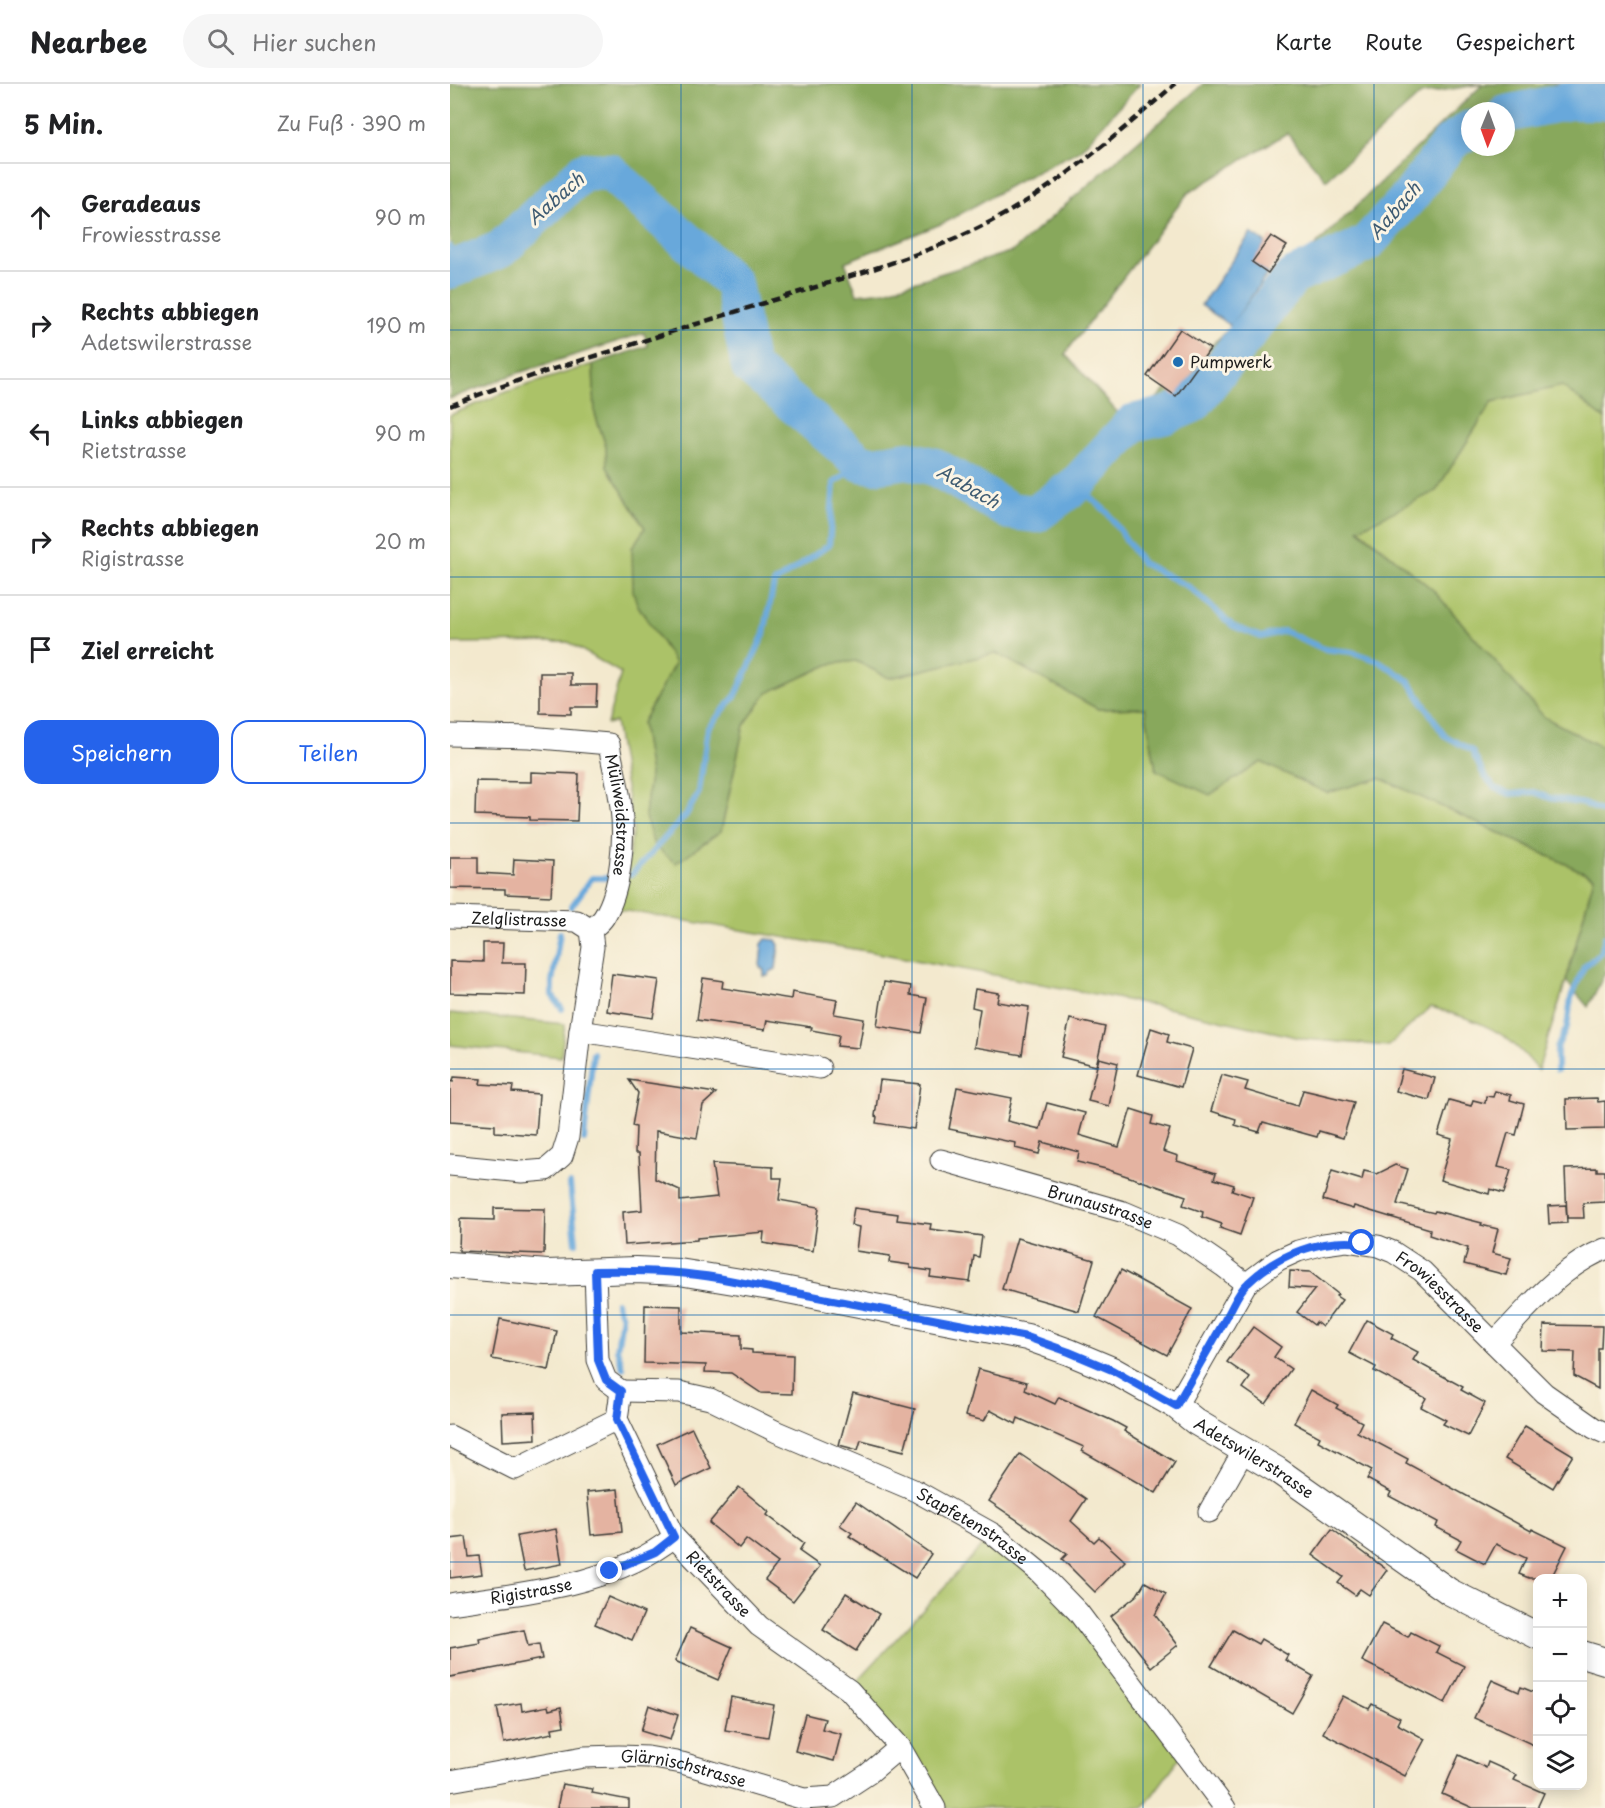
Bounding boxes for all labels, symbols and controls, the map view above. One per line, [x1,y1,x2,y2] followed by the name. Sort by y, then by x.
[183,14,603,68] search box
[30,20,147,63] text: Nearbee
[204,25,237,58] icon: search
[252,25,376,58] text: Hier suchen
[1275,25,1332,57] text: Karte
[1365,25,1423,57] text: Route
[1456,25,1575,57] text: Gespeichert
[1461,102,1515,156] north arrow
[24,104,103,143] text: 5 Min.
[277,108,426,138] text: Zu Fuß · 390 m
[521,165,590,230] water label: Aabach
[1362,175,1427,244] water label: Aabach
[81,186,201,219] text: Geradeaus
[24,201,57,234] icon: ahead
[375,202,426,232] text: 90 m
[81,219,221,249] text: Frowiesstrasse
[81,294,259,327] text: Rechts abbiegen
[24,309,57,342] icon: right
[367,310,426,340] text: 190 m
[81,327,252,357] text: Adetswilerstrasse
[1190,349,1272,373] place label: Pumpwerk
[1171,355,1185,369] marker: Pumpwerk
[81,402,243,435] text: Links abbiegen
[24,417,57,450] icon: left
[375,418,426,448] text: 90 m
[81,435,187,465] text: Rietstrasse
[933,457,1005,515] water label: Aabach
[81,510,259,543] text: Rechts abbiegen
[24,525,57,558] icon: right
[374,526,426,556] text: 20 m
[81,543,184,573] text: Rigistrasse
[24,633,57,666] icon: arrive
[81,633,214,666] text: Ziel erreicht
[24,720,219,784] button: Speichern
[231,720,426,784] button: Teilen
[600,751,635,878] street label: Müliweidstrasse
[471,905,567,932] street label: Zelglistrasse
[1045,1178,1157,1234] street label: Brunaustrasse
[1348,1229,1374,1255] route start
[1392,1244,1490,1338] street label: Frowiesstrasse
[1190,1411,1319,1504] street label: Adetswilerstrasse
[913,1481,1034,1570] street label: Stapfetenstrasse
[681,1544,757,1622] street label: Rietstrasse
[596,1557,622,1583] route end
[488,1571,574,1609] street label: Rigistrasse
[1533,1574,1587,1790] map controls
[1533,1574,1587,1628] button: +
[1533,1628,1587,1682] button: −
[1533,1682,1587,1736] button: locate
[1533,1736,1587,1790] button: layers
[620,1743,749,1792] street label: Glärnischstrasse

